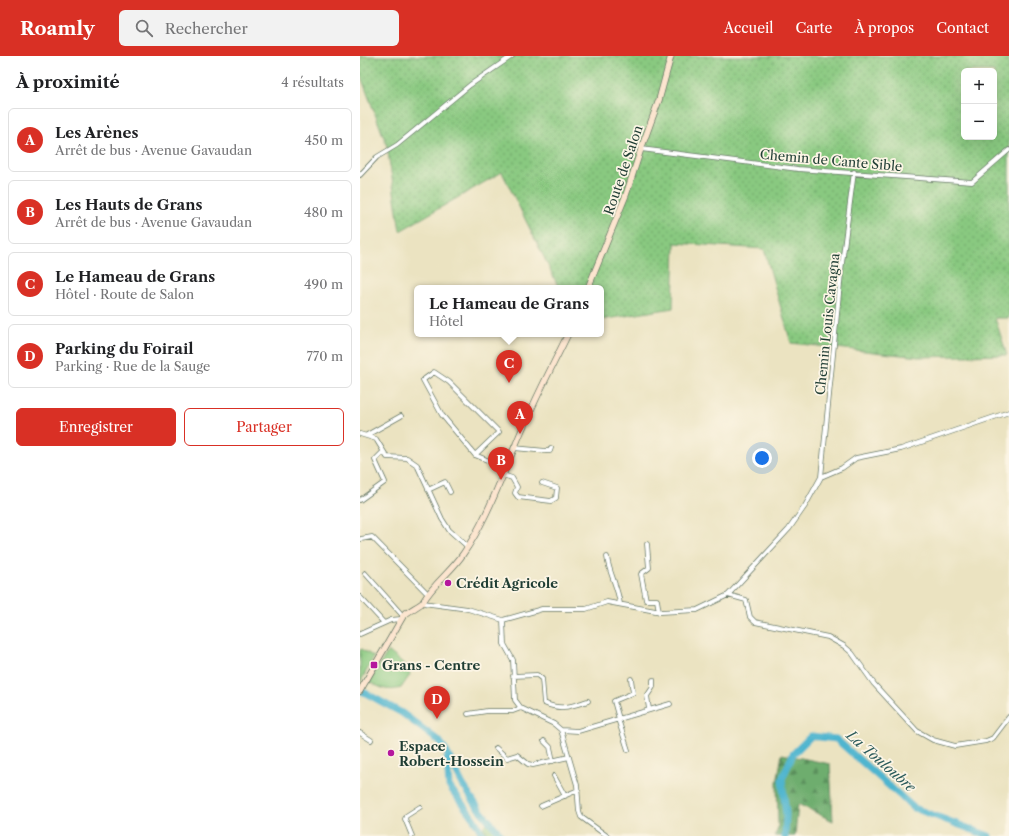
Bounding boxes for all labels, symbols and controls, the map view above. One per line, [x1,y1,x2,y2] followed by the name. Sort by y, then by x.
[119,10,399,46] search box
[20,17,95,40] text: Roamly
[133,17,155,39] icon: search
[165,19,248,38] text: Rechercher
[724,19,774,37] text: Accueil
[796,19,832,37] text: Carte
[854,19,914,37] text: À propos
[936,19,989,37] text: Contact
[961,68,997,140] map controls
[961,68,997,104] button: +
[16,72,120,92] text: À proximité
[281,74,344,90] text: 4 résultats
[961,104,997,140] button: −
[55,123,138,142] text: Les Arènes
[600,123,646,217] street label: Route de Salon
[25,132,35,148] text: A
[305,132,343,148] text: 450 m
[55,142,252,158] text: Arrêt de bus · Avenue Gavaudan
[759,146,903,174] street label: Chemin de Cante Sible
[55,195,203,214] text: Les Hauts de Grans
[25,204,35,220] text: B
[304,204,343,220] text: 480 m
[55,214,252,230] text: Arrêt de bus · Avenue Gavaudan
[812,252,842,396] street label: Chemin Louis Cavagna
[55,267,215,286] text: Le Hameau de Grans
[25,276,35,292] text: C
[304,276,343,292] text: 490 m
[414,285,604,337] popup
[55,286,194,302] text: Hôtel · Route de Salon
[429,294,589,313] text: Le Hameau de Grans
[429,313,463,329] text: Hôtel
[55,339,194,358] text: Parking du Foirail
[24,348,36,364] text: D
[306,348,343,364] text: 770 m
[496,350,522,383] pin: C
[55,358,210,374] text: Parking · Rue de la Sauge
[507,401,533,434] pin: A
[16,408,176,446] button: Enregistrer
[184,408,344,446] button: Partager
[488,447,514,480] pin: B
[752,448,772,468] your location
[456,575,558,591] place label: Crédit Agricole
[443,578,453,588] marker: Crédit Agricole
[382,657,480,673] place label: Grans - Centre
[369,660,379,670] marker: Grans - Centre
[424,686,450,719] pin: D
[842,725,920,797] water label: La Touloubre
[399,738,504,769] place label: Espace Robert-Hossein
[386,748,396,758] marker: Espace Robert-Hossein

